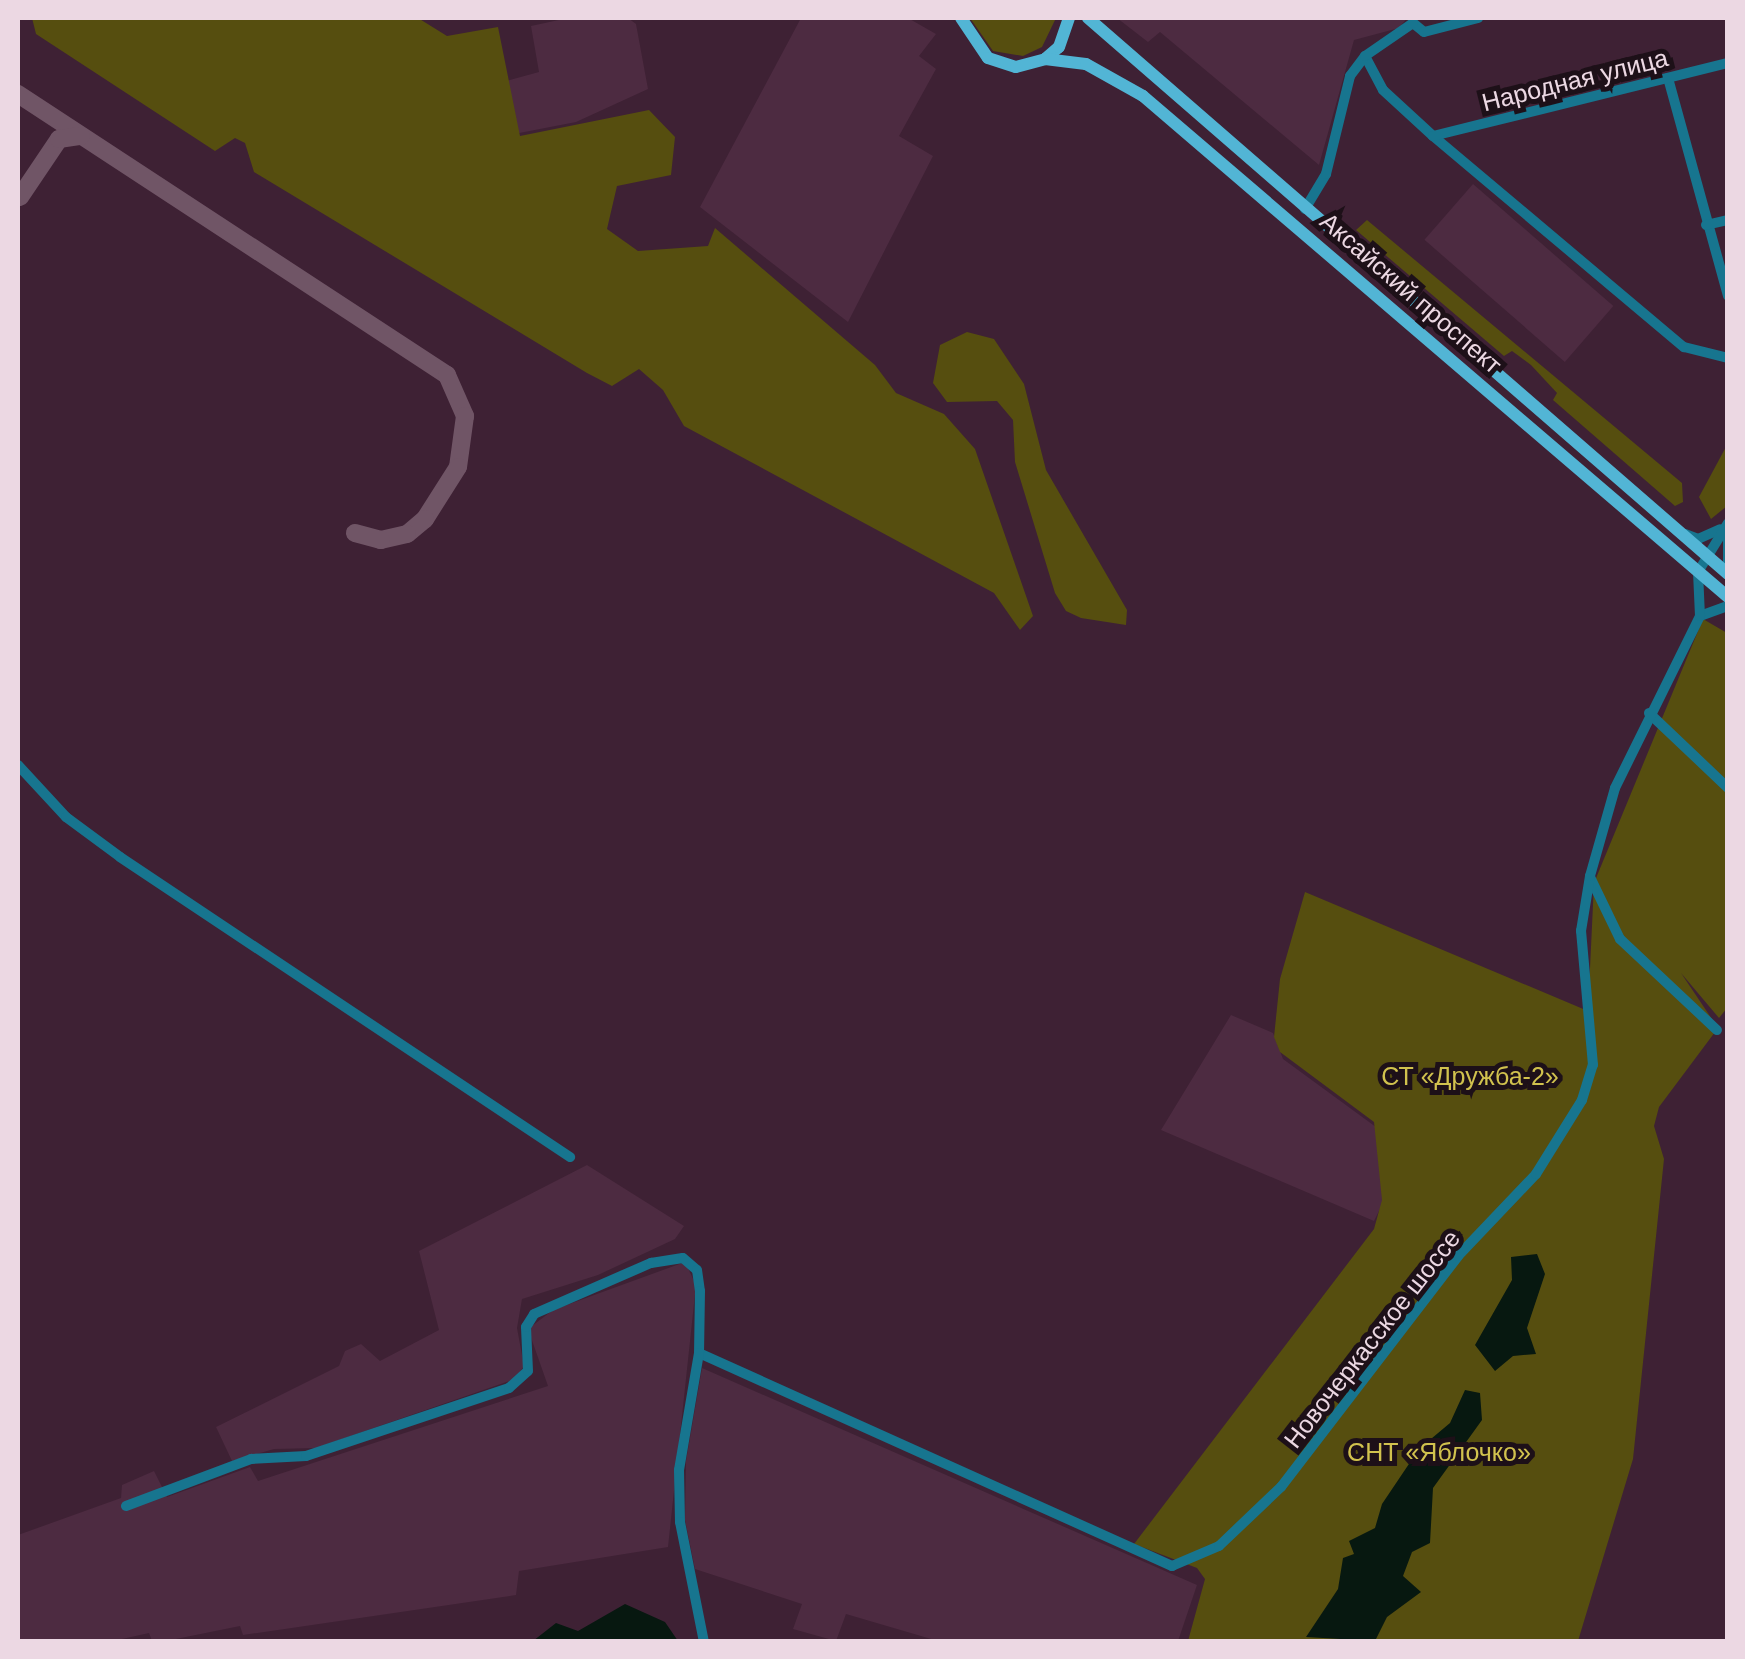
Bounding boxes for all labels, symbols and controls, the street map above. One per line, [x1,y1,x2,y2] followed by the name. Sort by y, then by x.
[1479,42,1671,118] street label: Народная улица
[1314,206,1508,380] street label: Аксайский проспект
[1381,1061,1559,1091] park label: СТ «Дружба-2»
[1278,1224,1466,1454] street label: Новочеркасское шоссе
[1347,1437,1531,1467] park label: СНТ «Яблочко»

